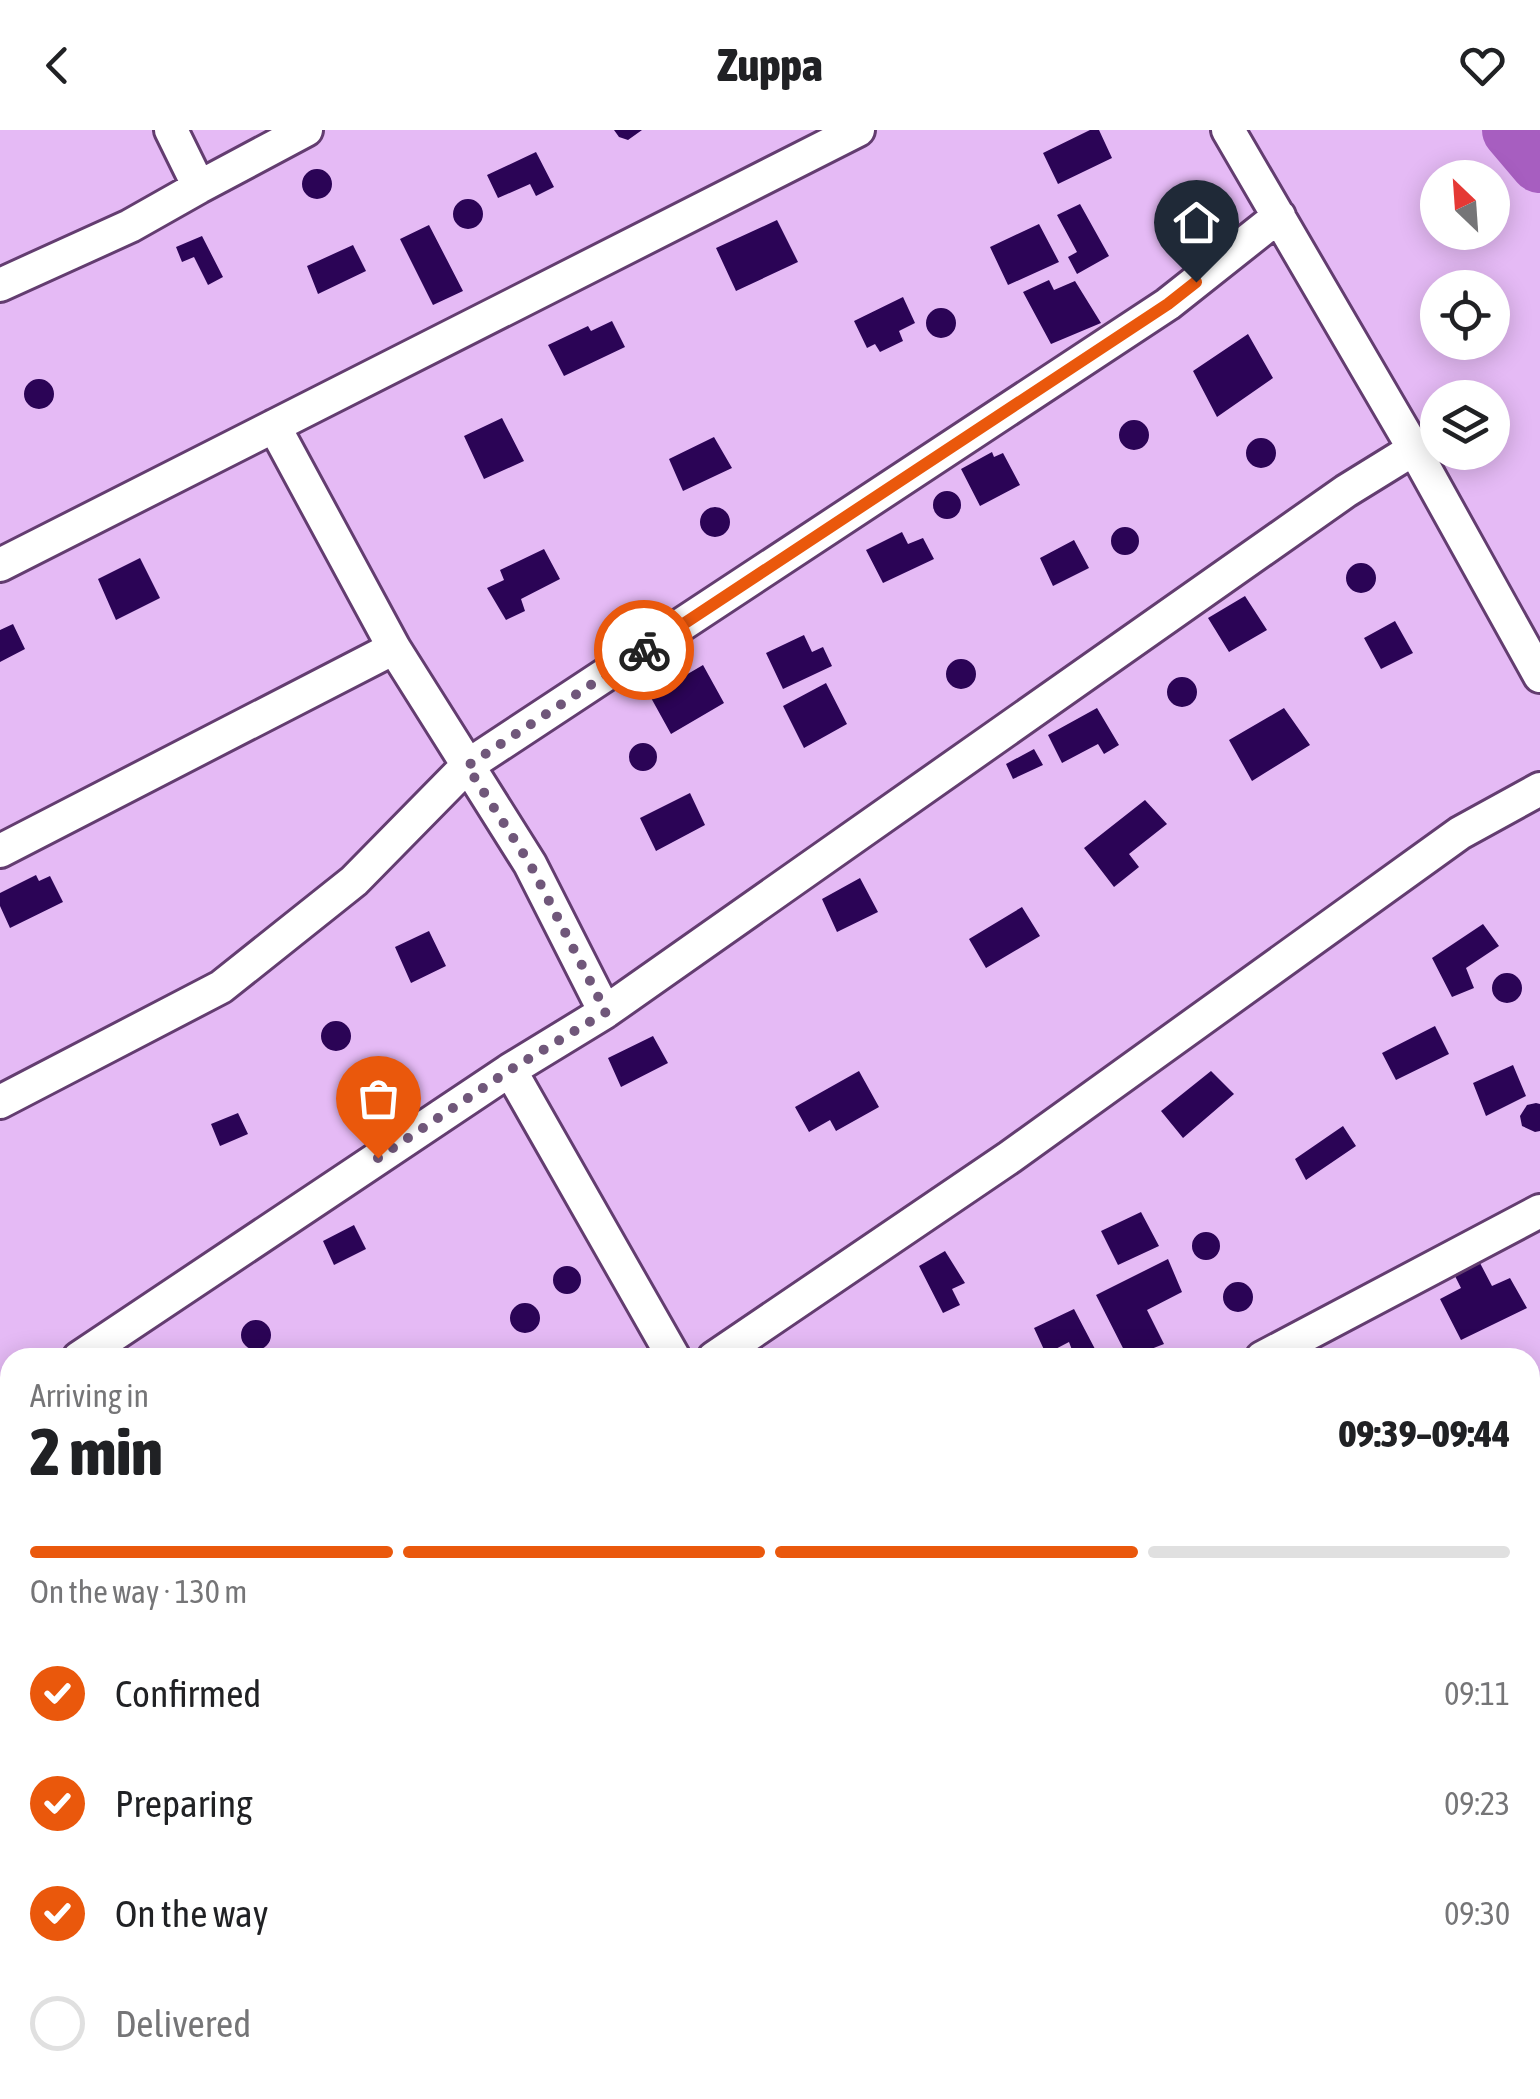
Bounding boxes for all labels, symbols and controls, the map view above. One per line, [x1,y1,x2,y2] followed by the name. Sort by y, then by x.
[30,38,85,93] icon: back
[1455,38,1510,93] icon: heart
[717,39,823,91] text: Zuppa
[1420,160,1510,250] north arrow
[1420,160,1510,470] map controls
[1154,180,1239,283] pin
[1169,195,1224,250] icon: home
[1420,270,1510,360] button: locate
[1420,380,1510,470] button: layers
[594,600,694,700] courier
[617,623,672,678] icon: bike
[336,1056,421,1159] pin
[351,1071,406,1126] icon: bag
[30,1377,149,1414] text: Arriving in
[1338,1412,1510,1455] text: 09:39–09:44
[30,1414,163,1489] text: 2 min
[30,1573,247,1610] text: On the way · 130 m
[30,1666,85,1721] icon: check
[115,1672,261,1715] text: Confirmed
[1444,1675,1510,1712] text: 09:11
[30,1776,85,1831] icon: check
[115,1782,253,1825] text: Preparing
[1444,1785,1510,1822] text: 09:23
[30,1886,85,1941] icon: check
[115,1892,268,1935] text: On the way
[1444,1895,1510,1932] text: 09:30
[115,2002,251,2045] text: Delivered

